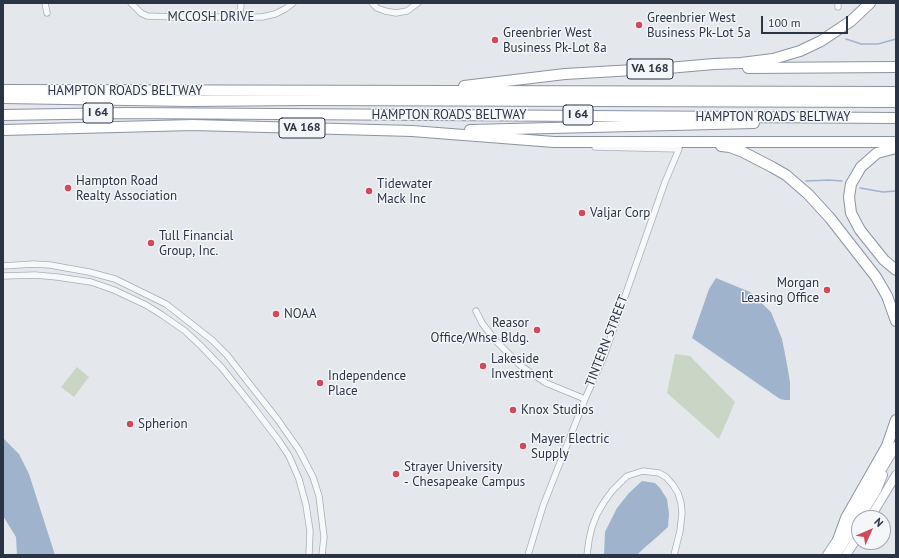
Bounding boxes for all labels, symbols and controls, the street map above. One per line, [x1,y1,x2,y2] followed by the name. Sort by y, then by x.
[763,8,850,34] scale bar
[168,9,254,25] street label: MCCOSH DRIVE
[647,10,751,41] place label: Greenbrier West Business Pk-Lot 5a
[768,15,801,30] text: 100 m
[634,20,644,30] marker: Greenbrier West Business Pk-Lot 5a
[503,25,607,56] place label: Greenbrier West Business Pk-Lot 8a
[490,35,500,45] marker: Greenbrier West Business Pk-Lot 8a
[627,59,673,79] road number: VA 168
[48,83,202,99] street label: HAMPTON ROADS BELTWAY
[83,103,113,123] road number: I 64
[563,105,593,125] road number: I 64
[372,107,526,123] street label: HAMPTON ROADS BELTWAY
[696,109,850,125] street label: HAMPTON ROADS BELTWAY
[279,118,325,138] road number: VA 168
[76,173,177,204] place label: Hampton Road Realty Association
[377,176,432,207] place label: Tidewater Mack Inc
[63,183,73,193] marker: Hampton Road Realty Association
[364,186,374,196] marker: Tidewater Mack Inc
[590,205,650,221] place label: Valjar Corp
[577,208,587,218] marker: Valjar Corp
[159,228,233,259] place label: Tull Financial Group, Inc.
[146,238,156,248] marker: Tull Financial Group, Inc.
[741,275,819,306] place label: Morgan Leasing Office
[822,285,832,295] marker: Morgan Leasing Office
[582,293,632,389] street label: TINTERN STREET
[284,306,317,322] place label: NOAA
[271,309,281,319] marker: NOAA
[431,315,529,346] place label: Reasor Office/Whse Bldg.
[532,325,542,335] marker: Reasor Office/Whse Bldg.
[491,351,553,382] place label: Lakeside Investment
[478,361,488,371] marker: Lakeside Investment
[328,368,406,399] place label: Independence Place
[315,378,325,388] marker: Independence Place
[521,402,594,418] place label: Knox Studios
[508,405,518,415] marker: Knox Studios
[138,416,188,432] place label: Spherion
[125,419,135,429] marker: Spherion
[531,431,609,462] place label: Mayer Electric Supply
[518,441,528,451] marker: Mayer Electric Supply
[404,459,525,490] place label: Strayer University - Chesapeake Campus
[391,469,401,479] marker: Strayer University - Chesapeake Campus
[851,510,891,550] north arrow
[871,515,886,530] text: N

